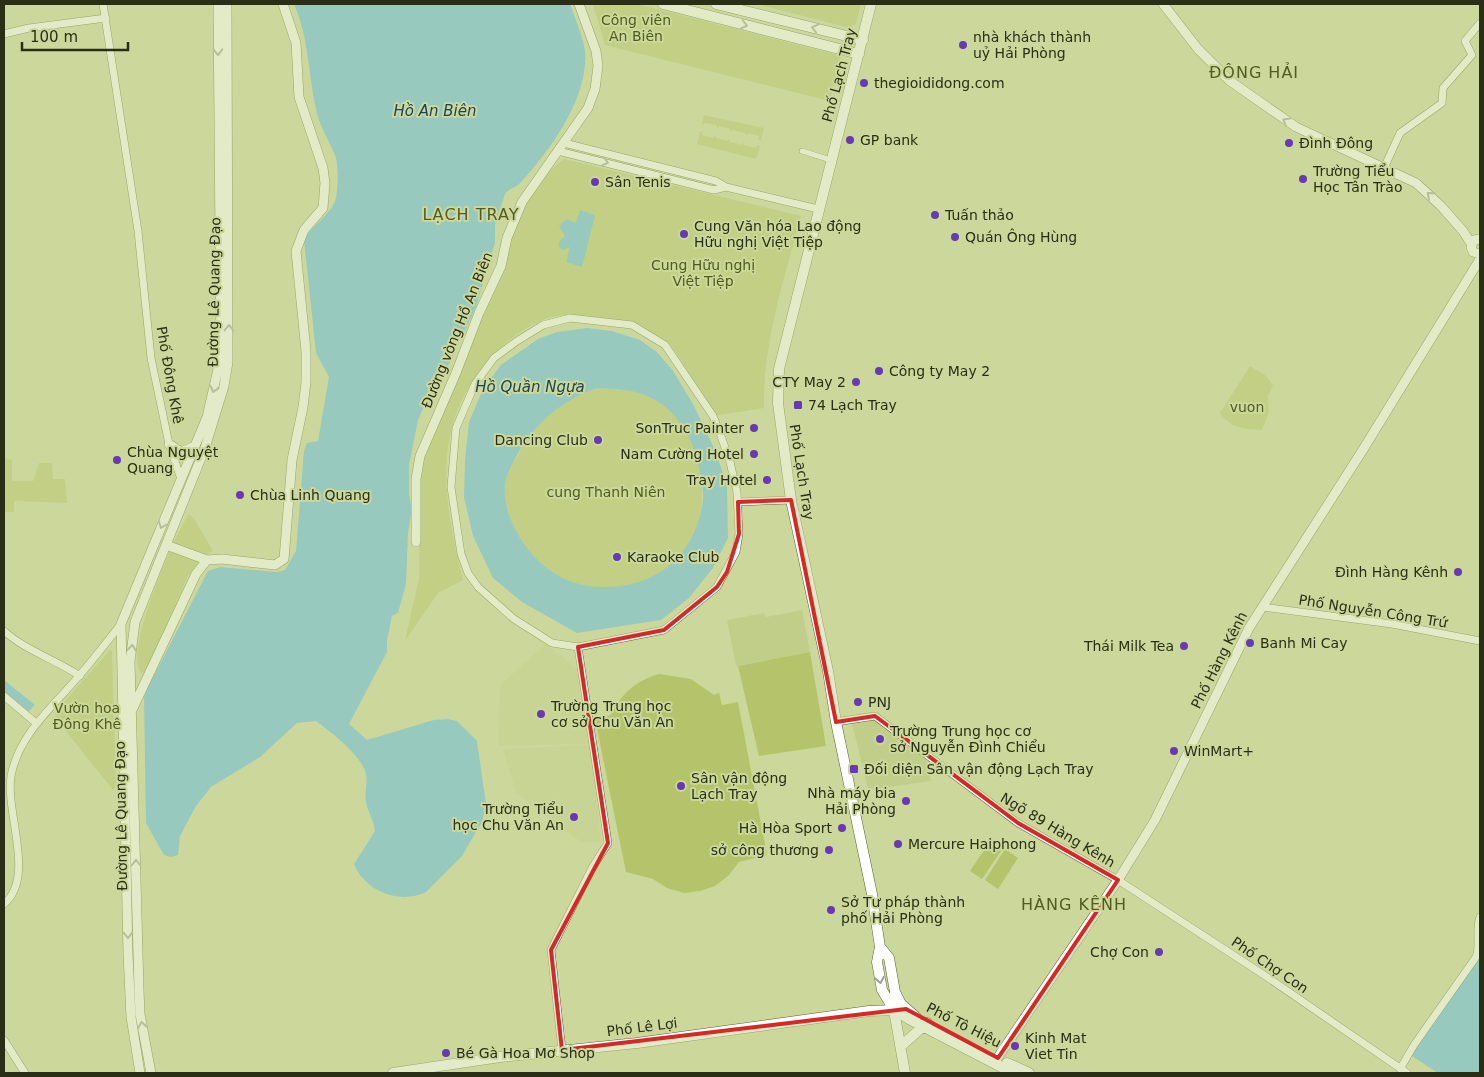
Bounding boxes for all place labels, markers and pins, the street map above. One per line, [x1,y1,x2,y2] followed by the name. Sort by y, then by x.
[973,29,1091,61] place label: nhà khách thành uỷ Hải Phòng
[957,39,969,51] marker: nhà khách thành uỷ Hải Phòng
[874,75,1005,91] place label: thegioididong.com
[858,77,870,89] marker: thegioididong.com
[860,132,919,148] place label: GP bank
[844,134,856,146] marker: GP bank
[1299,135,1373,151] place label: Đình Đông
[1283,137,1295,149] marker: Đình Đông
[1312,163,1402,195] place label: Trường Tiểu Học Tân Trào
[1297,173,1309,185] marker: Trường Tiểu Học Tân Trào
[605,174,671,190] place label: Sân Tenis
[589,176,601,188] marker: Sân Tenis
[944,207,1014,223] place label: Tuấn thảo
[929,209,941,221] marker: Tuấn thảo
[694,218,861,250] place label: Cung Văn hóa Lao động Hữu nghị Việt Tiệp
[678,228,690,240] marker: Cung Văn hóa Lao động Hữu nghị Việt Tiệp
[965,228,1077,245] place label: Quán Ông Hùng
[949,231,961,243] marker: Quán Ông Hùng
[889,363,990,379] place label: Công ty May 2
[873,365,885,377] marker: Công ty May 2
[772,374,846,390] place label: CTY May 2
[850,376,862,388] marker: CTY May 2
[808,397,897,413] place label: 74 Lạch Tray
[792,399,804,411] marker: 74 Lạch Tray
[635,420,744,436] place label: SonTruc Painter
[748,422,760,434] marker: SonTruc Painter
[495,432,588,448] place label: Dancing Club
[592,434,604,446] marker: Dancing Club
[127,444,219,476] place label: Chùa Nguyệt Quang
[620,446,744,462] place label: Nam Cường Hotel
[748,448,760,460] marker: Nam Cường Hotel
[111,454,123,466] marker: Chùa Nguyệt Quang
[685,472,757,488] place label: Tray Hotel
[761,474,773,486] marker: Tray Hotel
[250,487,371,503] place label: Chùa Linh Quang
[234,489,246,501] marker: Chùa Linh Quang
[627,549,720,565] place label: Karaoke Club
[611,551,623,563] marker: Karaoke Club
[1335,564,1448,580] place label: Đình Hàng Kênh
[1452,566,1464,578] marker: Đình Hàng Kênh
[1260,635,1347,651] place label: Banh Mi Cay
[1244,637,1256,649] marker: Banh Mi Cay
[1083,638,1174,654] place label: Thái Milk Tea
[1178,640,1190,652] marker: Thái Milk Tea
[868,694,891,710] place label: PNJ
[852,696,864,708] marker: PNJ
[550,698,674,730] place label: Trường Trung học cơ sở Chu Văn An
[535,708,547,720] marker: Trường Trung học cơ sở Chu Văn An
[889,723,1046,755] place label: Trường Trung học cơ sở Nguyễn Đình Chiểu
[874,733,886,745] marker: Trường Trung học cơ sở Nguyễn Đình Chiểu
[1184,743,1254,759] place label: WinMart+
[1168,745,1180,757] marker: WinMart+
[864,761,1094,777] place label: Đối diện Sân vận động Lạch Tray
[848,763,860,775] marker: Đối diện Sân vận động Lạch Tray
[691,770,787,802] place label: Sân vận động Lạch Tray
[675,780,687,792] marker: Sân vận động Lạch Tray
[807,785,896,817] place label: Nhà máy bia Hải Phòng
[900,795,912,807] marker: Nhà máy bia Hải Phòng
[453,801,564,833] place label: Trường Tiểu học Chu Văn An
[568,811,580,823] marker: Trường Tiểu học Chu Văn An
[739,820,833,836] place label: Hà Hòa Sport
[836,822,848,834] marker: Hà Hòa Sport
[908,836,1036,852] place label: Mercure Haiphong
[892,838,904,850] marker: Mercure Haiphong
[711,842,819,858] place label: sở công thương
[823,844,835,856] marker: sở công thương
[841,894,965,926] place label: Sở Tư pháp thành phố Hải Phòng
[825,904,837,916] marker: Sở Tư pháp thành phố Hải Phòng
[1090,944,1149,960] place label: Chợ Con
[1153,946,1165,958] marker: Chợ Con
[1025,1030,1087,1062] place label: Kinh Mat Viet Tin
[1009,1040,1021,1052] marker: Kinh Mat Viet Tin
[456,1045,595,1061] place label: Bé Gà Hoa Mơ Shop
[440,1047,452,1059] marker: Bé Gà Hoa Mơ Shop

